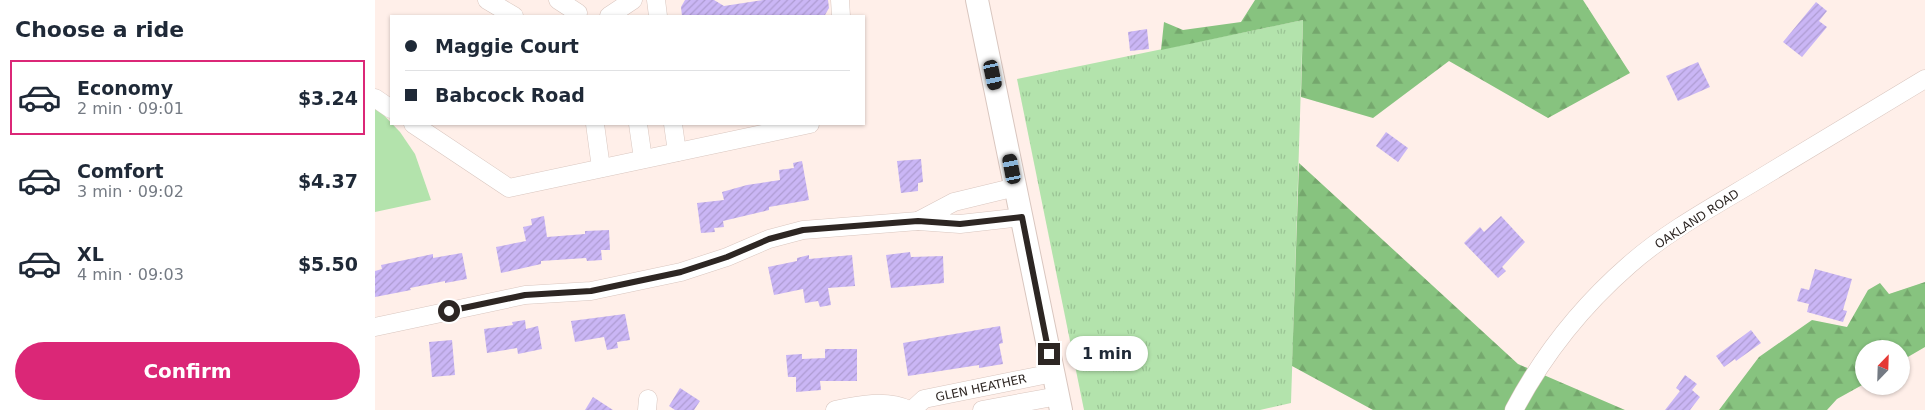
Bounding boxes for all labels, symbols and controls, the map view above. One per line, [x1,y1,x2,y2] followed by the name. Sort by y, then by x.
[15,17,184,42] text: Choose a ride
[435,35,579,57] text: Maggie Court
[982,59,1003,91] car
[17,75,62,120] icon: car
[77,77,173,99] text: Economy
[435,84,585,106] text: Babcock Road
[298,87,358,109] text: $3.24
[77,99,184,118] text: 2 min · 09:01
[1001,153,1022,185] car
[17,158,62,203] icon: car
[77,160,164,182] text: Comfort
[298,170,358,192] text: $4.37
[77,182,184,201] text: 3 min · 09:02
[1652,187,1742,251] street label: OAKLAND ROAD
[17,241,62,286] icon: car
[77,243,104,265] text: XL
[298,253,358,275] text: $5.50
[77,265,184,284] text: 4 min · 09:03
[438,300,460,322] route start
[1067,336,1149,372] callout: 1 min
[1855,340,1910,395] north arrow
[1855,340,1910,395] map controls
[15,342,360,400] button: Confirm
[1038,343,1060,365] route end
[1082,344,1132,363] text: 1 min
[934,372,1028,404] street label: GLEN HEATHER

